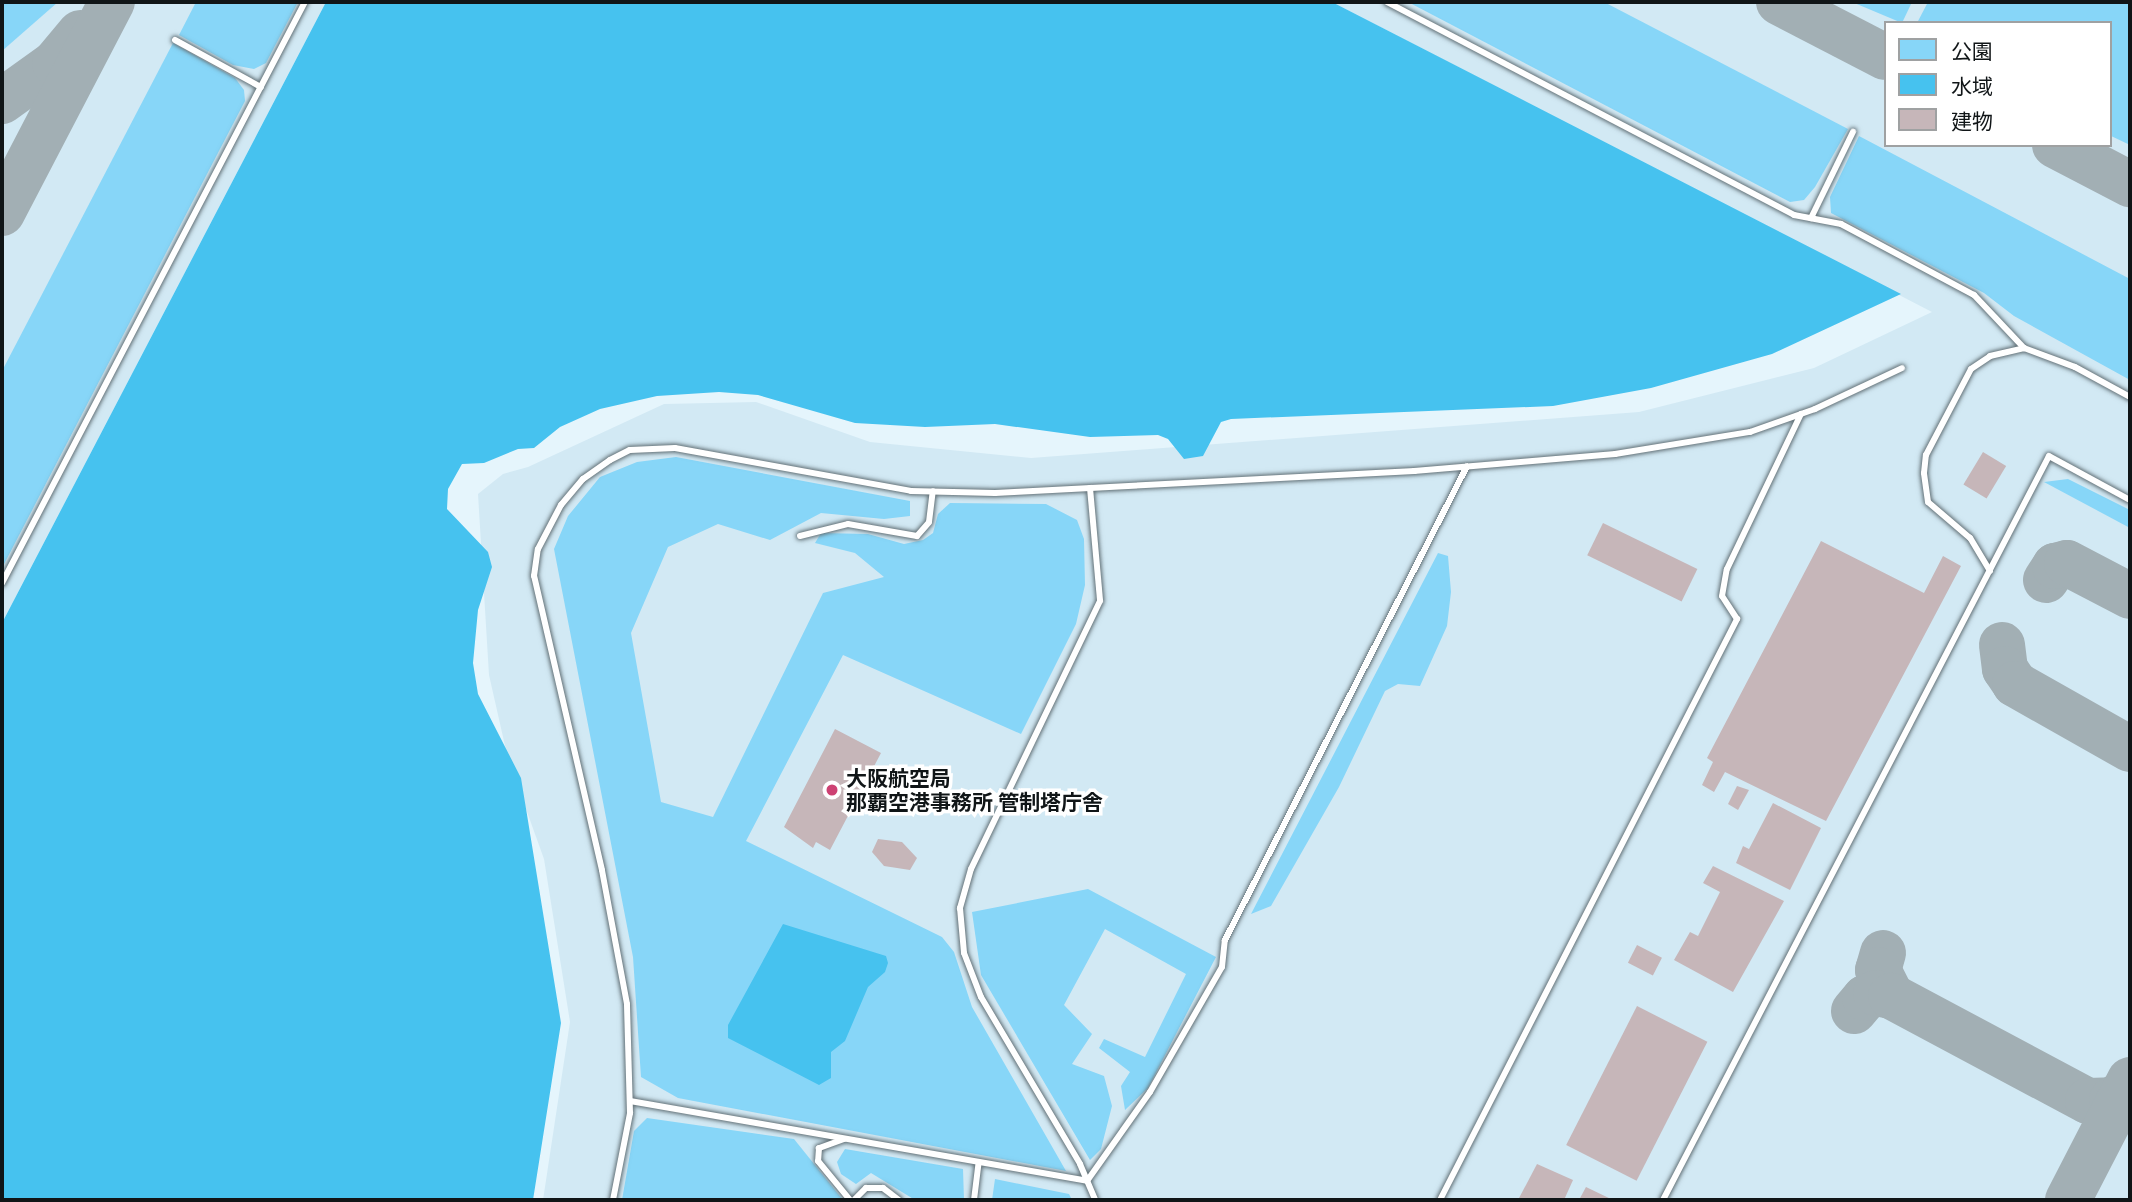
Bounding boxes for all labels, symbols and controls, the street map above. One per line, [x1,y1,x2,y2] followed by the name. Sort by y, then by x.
[1884,21,2111,147] legend
[1951,38,1993,63] text: 公園
[1951,73,1993,98] text: 水域
[1951,108,1993,133] text: 建物
[846,765,1103,815] place label: 大阪航空局 那覇空港事務所 管制塔庁舎
[824,782,840,798] marker: 大阪航空局 那覇空港事務所 管制塔庁舎

